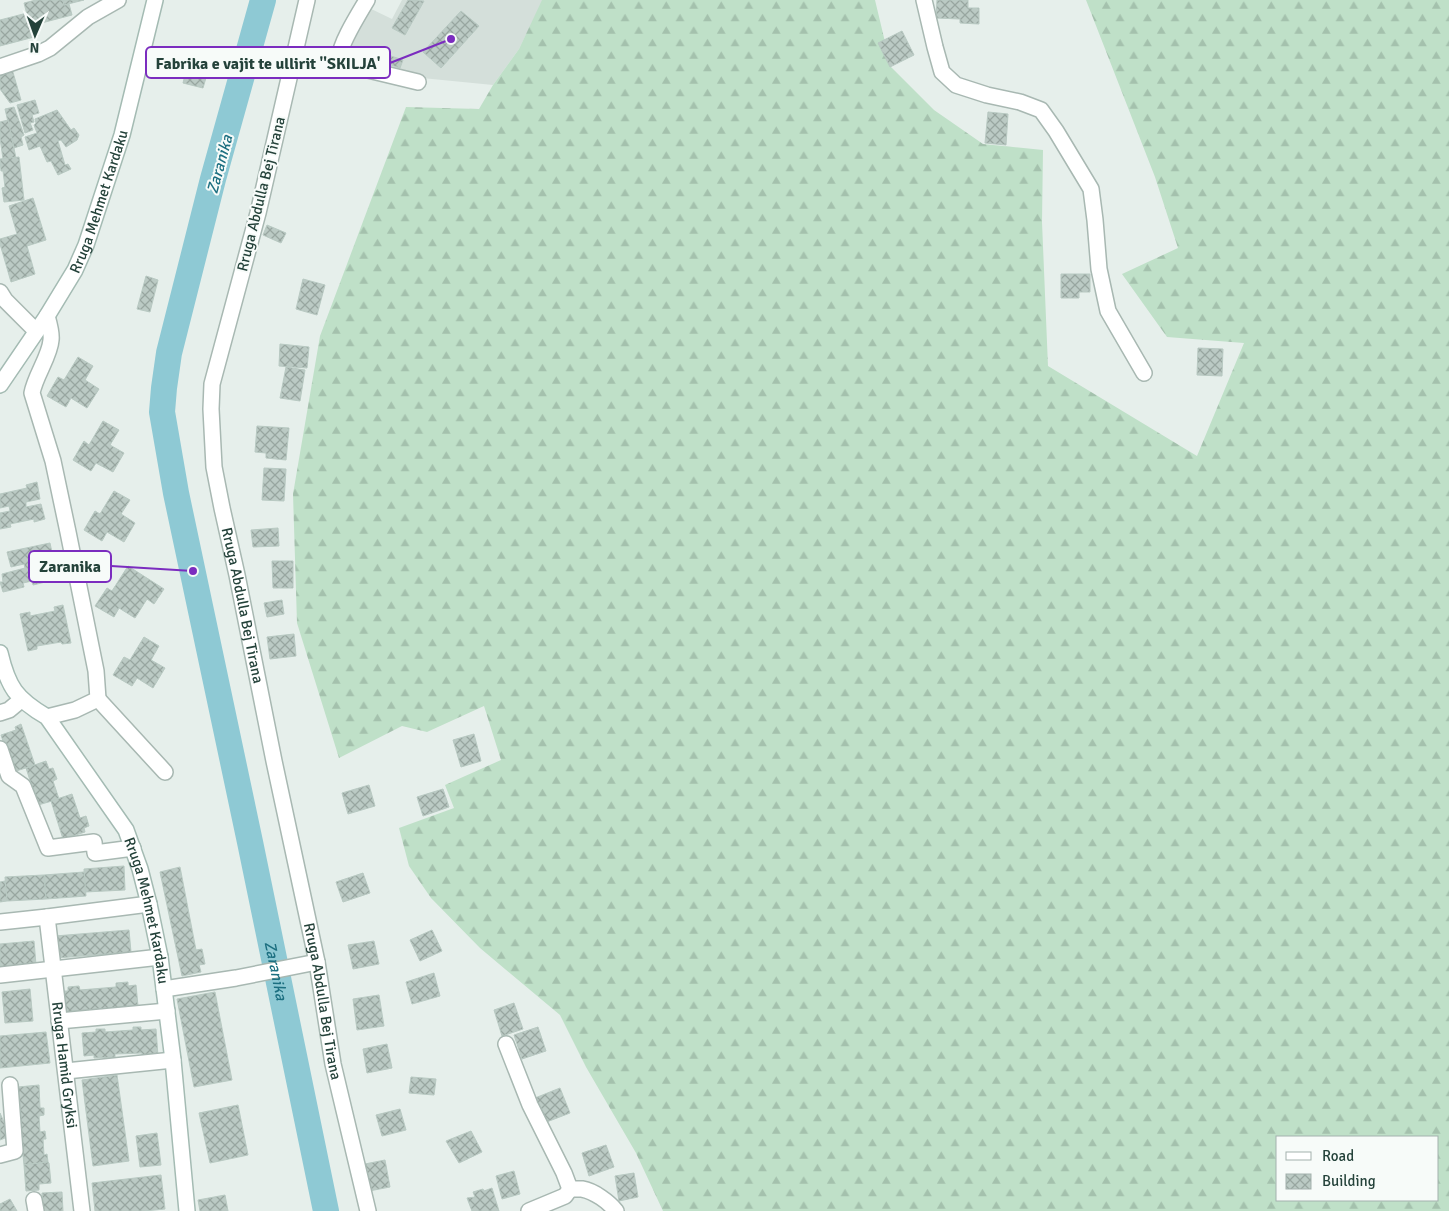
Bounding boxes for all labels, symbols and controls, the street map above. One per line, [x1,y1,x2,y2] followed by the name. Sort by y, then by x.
[10,10,60,60] north arrow
[29,39,40,56] text: N
[146,47,390,78] callout: Fabrika e vajit te ullirit ''SKILJA'
[156,54,381,74] text: Fabrika e vajit te ullirit ''SKILJA'
[233,115,289,273] street label: Rruga Abdulla Bej Tirana
[66,128,132,276] street label: Rruga Mehmet Kardaku
[203,132,238,196] water label: Zaranika
[218,526,267,685] street label: Rruga Abdulla Bej Tirana
[29,551,111,582] callout: Zaranika
[39,557,101,577] text: Zaranika
[120,835,172,985] street label: Rruga Mehmet Kardaku
[300,921,345,1081] street label: Rruga Abdulla Bej Tirana
[260,939,292,1003] water label: Zaranika
[48,1001,81,1129] street label: Rruga Hamid Gryksi
[1276,1136,1439,1201] legend
[1322,1147,1354,1165] text: Road
[1322,1172,1376,1190] text: Building

